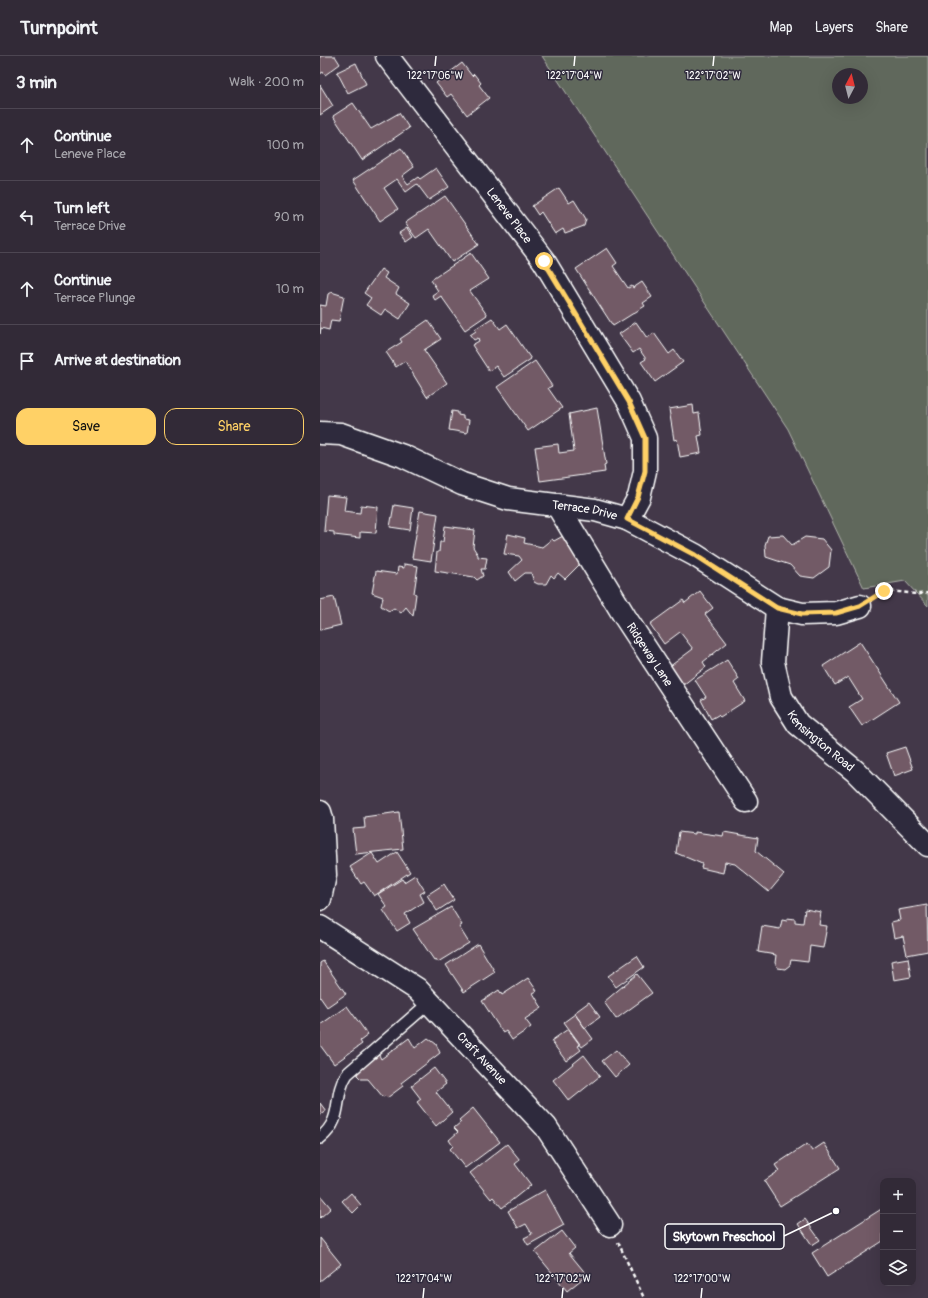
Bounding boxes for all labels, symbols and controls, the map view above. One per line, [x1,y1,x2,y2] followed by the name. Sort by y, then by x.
[20,16,98,40] text: Turnpoint
[770,19,793,36] text: Map
[815,19,853,36] text: Layers
[875,19,908,36] text: Share
[832,68,868,104] north arrow
[407,70,463,82] text: 122°17'06"W
[546,70,602,82] text: 122°17'04"W
[685,70,741,82] text: 122°17'02"W
[16,72,57,93] text: 3 min
[229,74,304,90] text: Walk · 200 m
[54,127,112,146] text: Continue
[16,134,38,156] icon: ahead
[267,137,304,153] text: 100 m
[54,146,126,162] text: Leneve Place
[483,185,535,246] street label: Leneve Place
[54,199,110,218] text: Turn left
[16,206,38,228] icon: left
[274,209,304,225] text: 90 m
[54,218,126,234] text: Terrace Drive
[535,252,553,270] route start
[54,271,112,290] text: Continue
[16,278,38,300] icon: ahead
[276,281,304,297] text: 10 m
[54,290,135,306] text: Terrace Plunge
[16,350,38,372] icon: arrive
[54,351,181,370] text: Arrive at destination
[16,408,156,445] button: Save
[164,408,304,445] button: Share
[551,497,619,523] street label: Terrace Drive
[875,582,893,600] route end
[623,620,676,689] street label: Ridgeway Lane
[784,708,857,775] street label: Kensington Road
[454,1029,510,1088] street label: Craft Avenue
[880,1178,916,1286] map controls
[880,1178,916,1214] button: +
[880,1214,916,1250] button: −
[665,1224,784,1249] callout: Skytown Preschool
[673,1229,775,1245] text: Skytown Preschool
[880,1250,916,1286] button: layers
[396,1273,452,1285] text: 122°17'04"W
[535,1273,591,1285] text: 122°17'02"W
[674,1273,731,1285] text: 122°17'00"W

